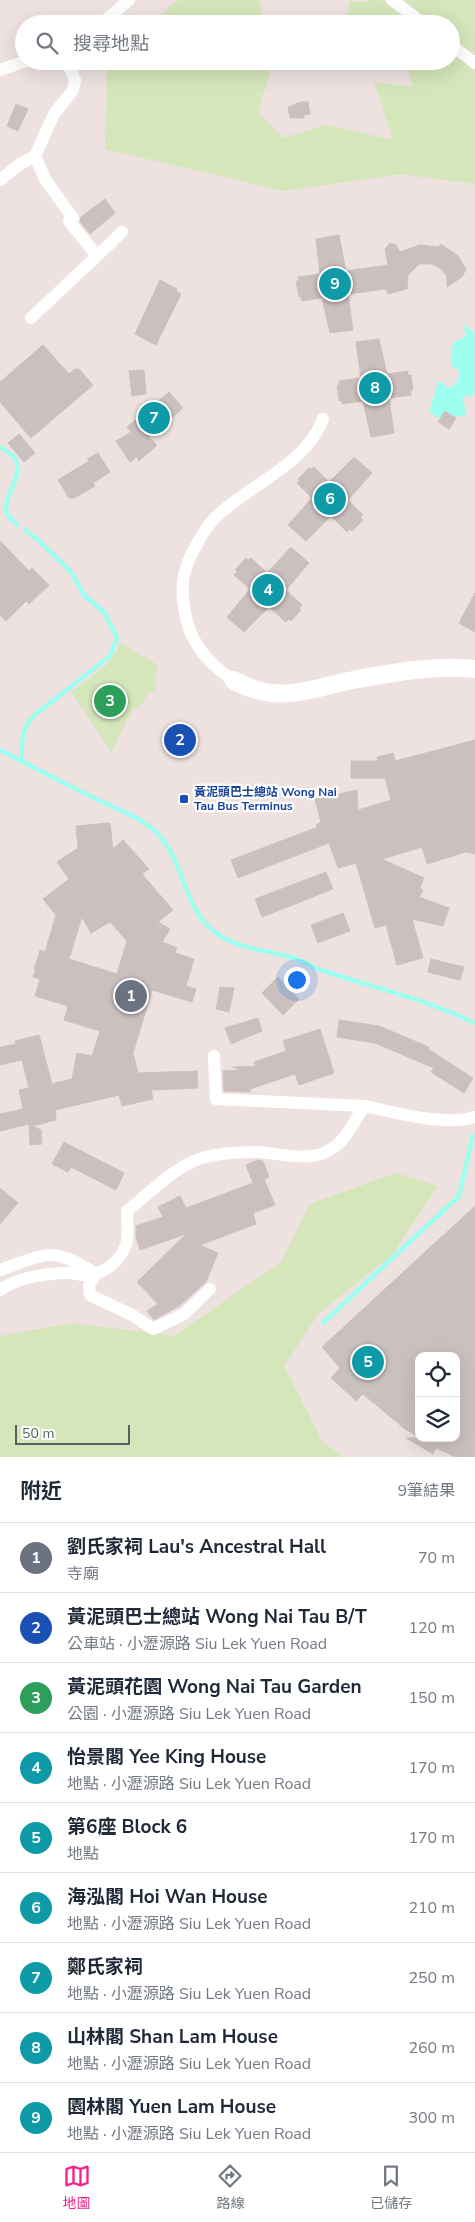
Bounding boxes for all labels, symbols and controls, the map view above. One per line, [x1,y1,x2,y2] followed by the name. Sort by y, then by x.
[15,15,460,70] search box
[33,29,61,57] icon: search
[73,31,149,57] text: 搜尋地點
[319,265,351,303] pin: 9
[359,369,391,407] pin: 8
[138,399,170,437] pin: 7
[314,480,346,518] pin: 6
[252,571,284,609] pin: 4
[94,682,126,720] pin: 3
[164,721,196,759] pin: 2
[194,784,337,814] place label: 黃泥頭巴士總站 Wong Nai Tau Bus Terminus
[178,793,190,805] marker: 黃泥頭巴士總站 Wong Nai Tau Bus Terminus
[284,967,310,993] your location
[115,977,147,1015] pin: 1
[352,1343,384,1381] pin: 5
[415,1352,460,1442] map controls
[415,1352,460,1397] button: locate
[415,1397,460,1442] button: layers
[15,1422,130,1445] scale bar
[22,1424,54,1443] text: 50 m
[20,1477,62,1505] text: 附近
[397,1480,455,1502] text: 9筆結果
[67,1534,326,1560] text: 劉氏家祠 Lau's Ancestral Hall
[31,1547,41,1569] text: 1
[418,1547,455,1569] text: 70 m
[67,1563,99,1585] text: 寺廟
[67,1604,367,1630] text: 黃泥頭巴士總站 Wong Nai Tau B/T
[31,1617,41,1639] text: 2
[408,1617,455,1639] text: 120 m
[67,1633,327,1655] text: 公車站 · 小瀝源路 Siu Lek Yuen Road
[67,1674,362,1700] text: 黃泥頭花園 Wong Nai Tau Garden
[31,1687,41,1709] text: 3
[408,1687,455,1709] text: 150 m
[67,1703,311,1725] text: 公園 · 小瀝源路 Siu Lek Yuen Road
[67,1744,266,1770] text: 怡景閣 Yee King House
[31,1757,41,1779] text: 4
[408,1757,455,1779] text: 170 m
[67,1773,311,1795] text: 地點 · 小瀝源路 Siu Lek Yuen Road
[67,1814,187,1840] text: 第6座 Block 6
[31,1827,41,1849] text: 5
[408,1827,455,1849] text: 170 m
[67,1843,99,1865] text: 地點
[67,1884,268,1910] text: 海泓閣 Hoi Wan House
[31,1897,41,1919] text: 6
[408,1897,455,1919] text: 210 m
[67,1913,311,1935] text: 地點 · 小瀝源路 Siu Lek Yuen Road
[67,1954,143,1980] text: 鄭氏家祠
[31,1967,41,1989] text: 7
[408,1967,455,1989] text: 250 m
[67,1983,311,2005] text: 地點 · 小瀝源路 Siu Lek Yuen Road
[67,2024,278,2050] text: 山林閣 Shan Lam House
[31,2037,41,2059] text: 8
[408,2037,455,2059] text: 260 m
[67,2053,311,2075] text: 地點 · 小瀝源路 Siu Lek Yuen Road
[67,2094,276,2120] text: 園林閣 Yuen Lam House
[31,2107,41,2129] text: 9
[408,2107,455,2129] text: 300 m
[67,2123,311,2145] text: 地點 · 小瀝源路 Siu Lek Yuen Road
[63,2162,91,2213] tab: 地圖
[216,2162,244,2213] tab: 路線
[370,2162,412,2213] tab: 已儲存

